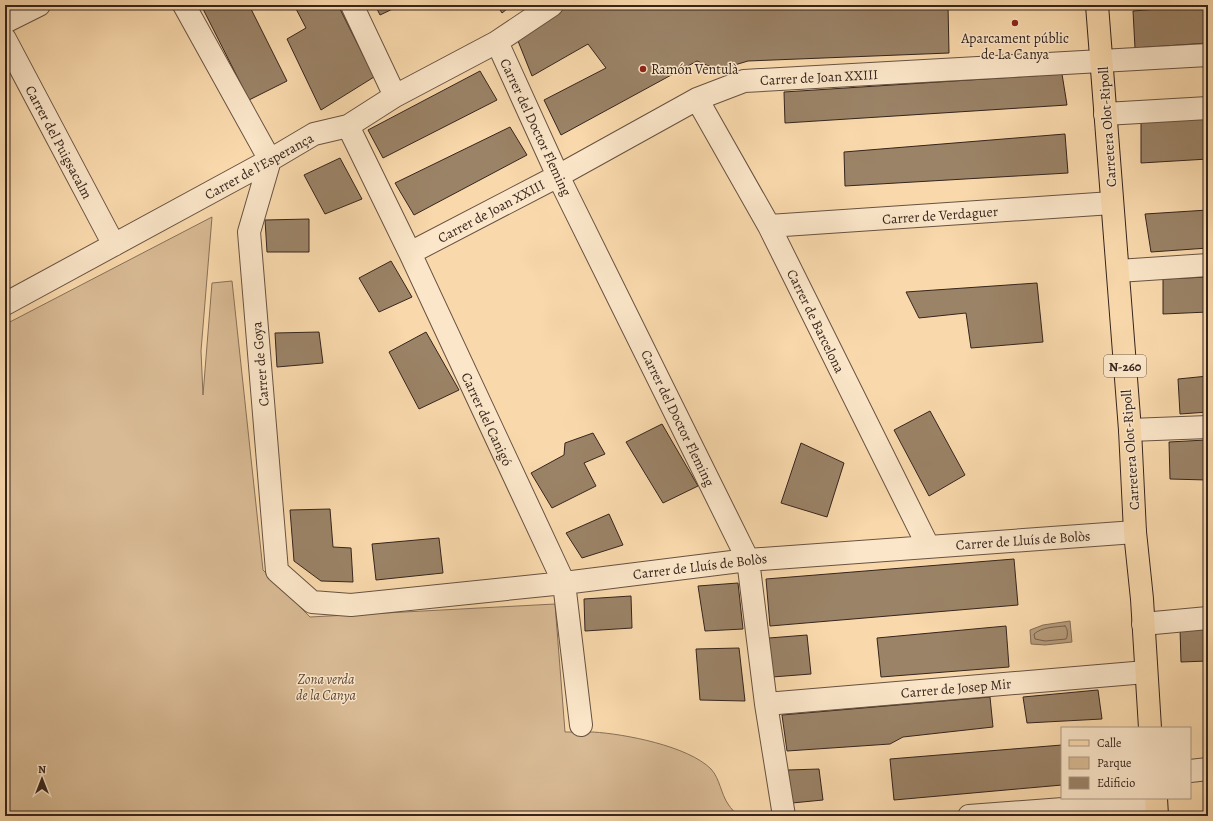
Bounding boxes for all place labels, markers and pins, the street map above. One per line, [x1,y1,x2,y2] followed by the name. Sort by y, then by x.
[1010,18,1020,28] marker: Aparcament públic de La Canya
[960,29,1069,64] place label: Aparcament públic de La Canya
[651,60,739,79] place label: Ramón Ventulà
[638,64,648,74] marker: Ramón Ventulà

